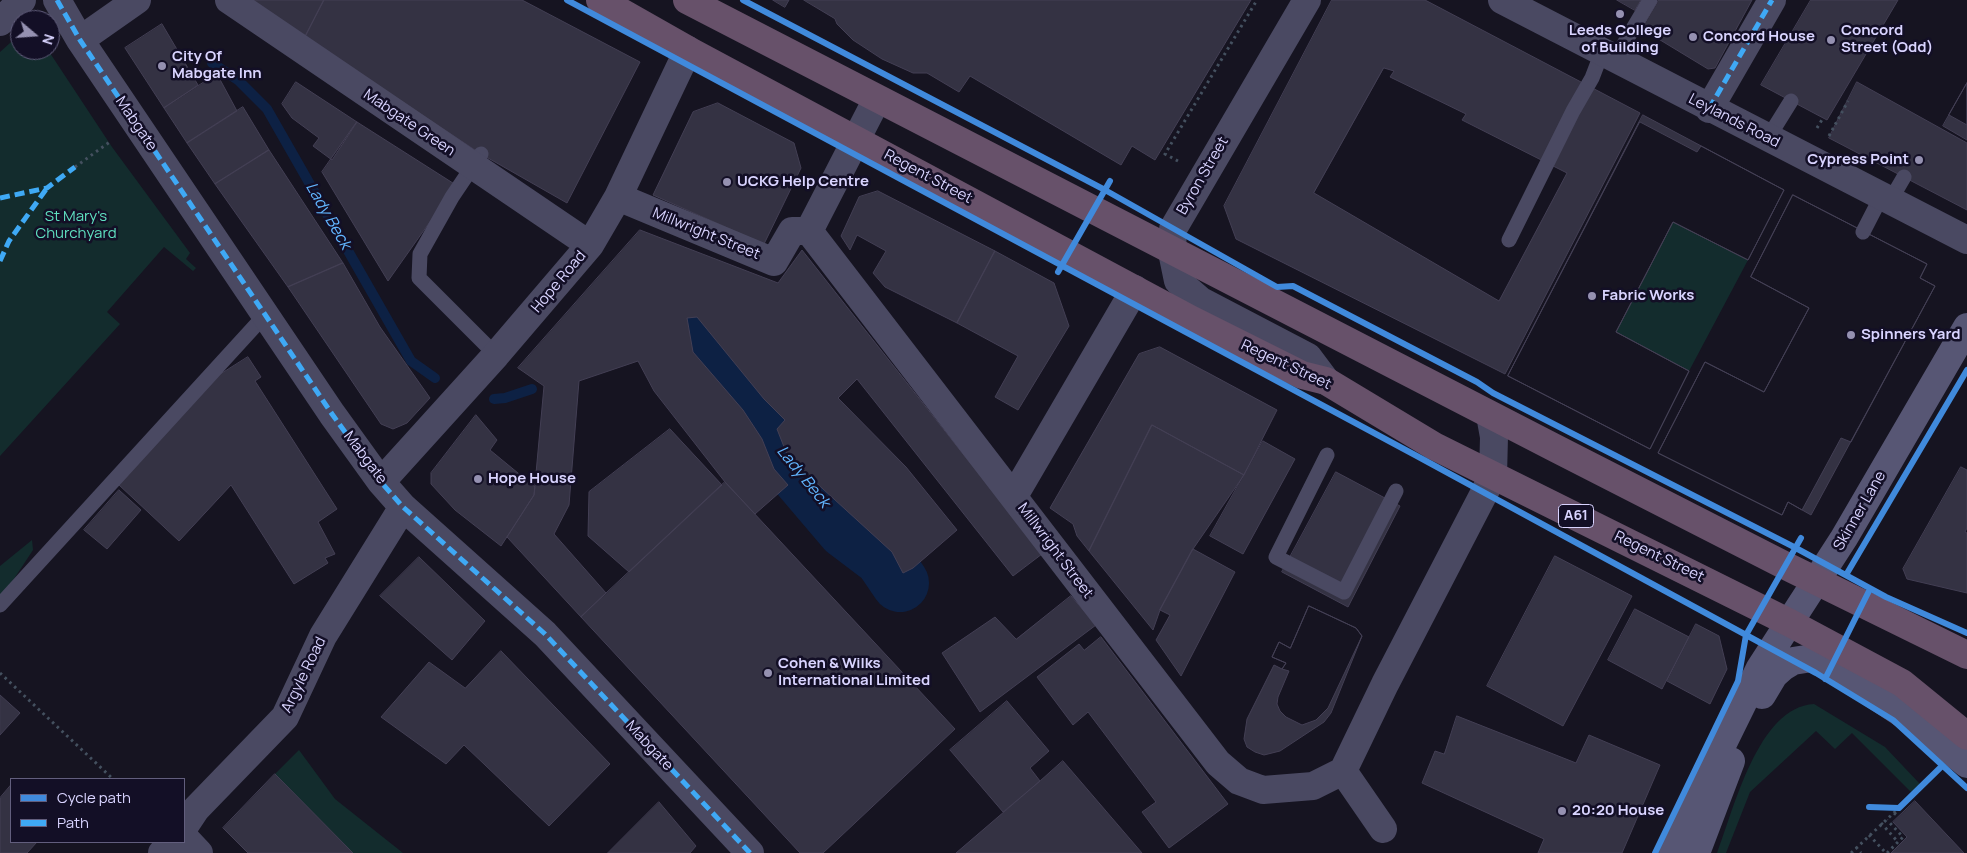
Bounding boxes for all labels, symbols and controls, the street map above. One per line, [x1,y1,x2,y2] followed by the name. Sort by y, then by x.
[1614,8,1626,20] marker: Leeds College of Building
[10,10,60,60] north arrow
[1569,22,1671,57] place label: Leeds College of Building
[1841,22,1933,57] place label: Concord Street (Odd)
[1703,28,1815,46] place label: Concord House
[1687,31,1699,43] marker: Concord House
[38,32,59,47] text: N
[1825,34,1837,46] marker: Concord Street (Odd)
[172,48,262,83] place label: City Of Mabgate Inn
[156,60,168,72] marker: City Of Mabgate Inn
[360,86,458,160] street label: Mabgate Green
[1685,90,1783,152] street label: Leylands Road
[111,93,161,155] street label: Mabgate
[1173,134,1233,218] street label: Byron Street
[881,146,975,208] street label: Regent Street
[1807,151,1909,169] place label: Cypress Point
[1913,154,1925,166] marker: Cypress Point
[737,173,869,191] place label: UCKG Help Centre
[721,176,733,188] marker: UCKG Help Centre
[301,179,355,253] water label: Lady Beck
[650,204,762,264] street label: Millwright Street
[35,208,117,243] park label: St Mary's Churchyard
[528,247,590,317] street label: Hope Road
[1602,287,1694,305] place label: Fabric Works
[1586,290,1598,302] marker: Fabric Works
[1861,326,1960,344] place label: Spinners Yard
[1845,329,1857,341] marker: Spinners Yard
[1238,336,1334,394] street label: Regent Street
[339,428,391,488] street label: Mabgate
[772,442,834,512] water label: Lady Beck
[1830,468,1890,554] street label: Skinner Lane
[488,470,576,488] place label: Hope House
[472,473,484,485] marker: Hope House
[1013,500,1097,602] street label: Millwright Street
[1558,504,1594,528] road number: A61
[1611,528,1707,586] street label: Regent Street
[278,634,330,716] street label: Argyle Road
[778,655,930,690] place label: Cohen & Wilks International Limited
[762,667,774,679] marker: Cohen & Wilks International Limited
[621,717,677,775] street label: Mabgate
[10,778,185,843] legend
[57,787,131,808] text: Cycle path
[1572,802,1664,820] place label: 20:20 House
[1556,805,1568,817] marker: 20:20 House
[57,812,89,833] text: Path

